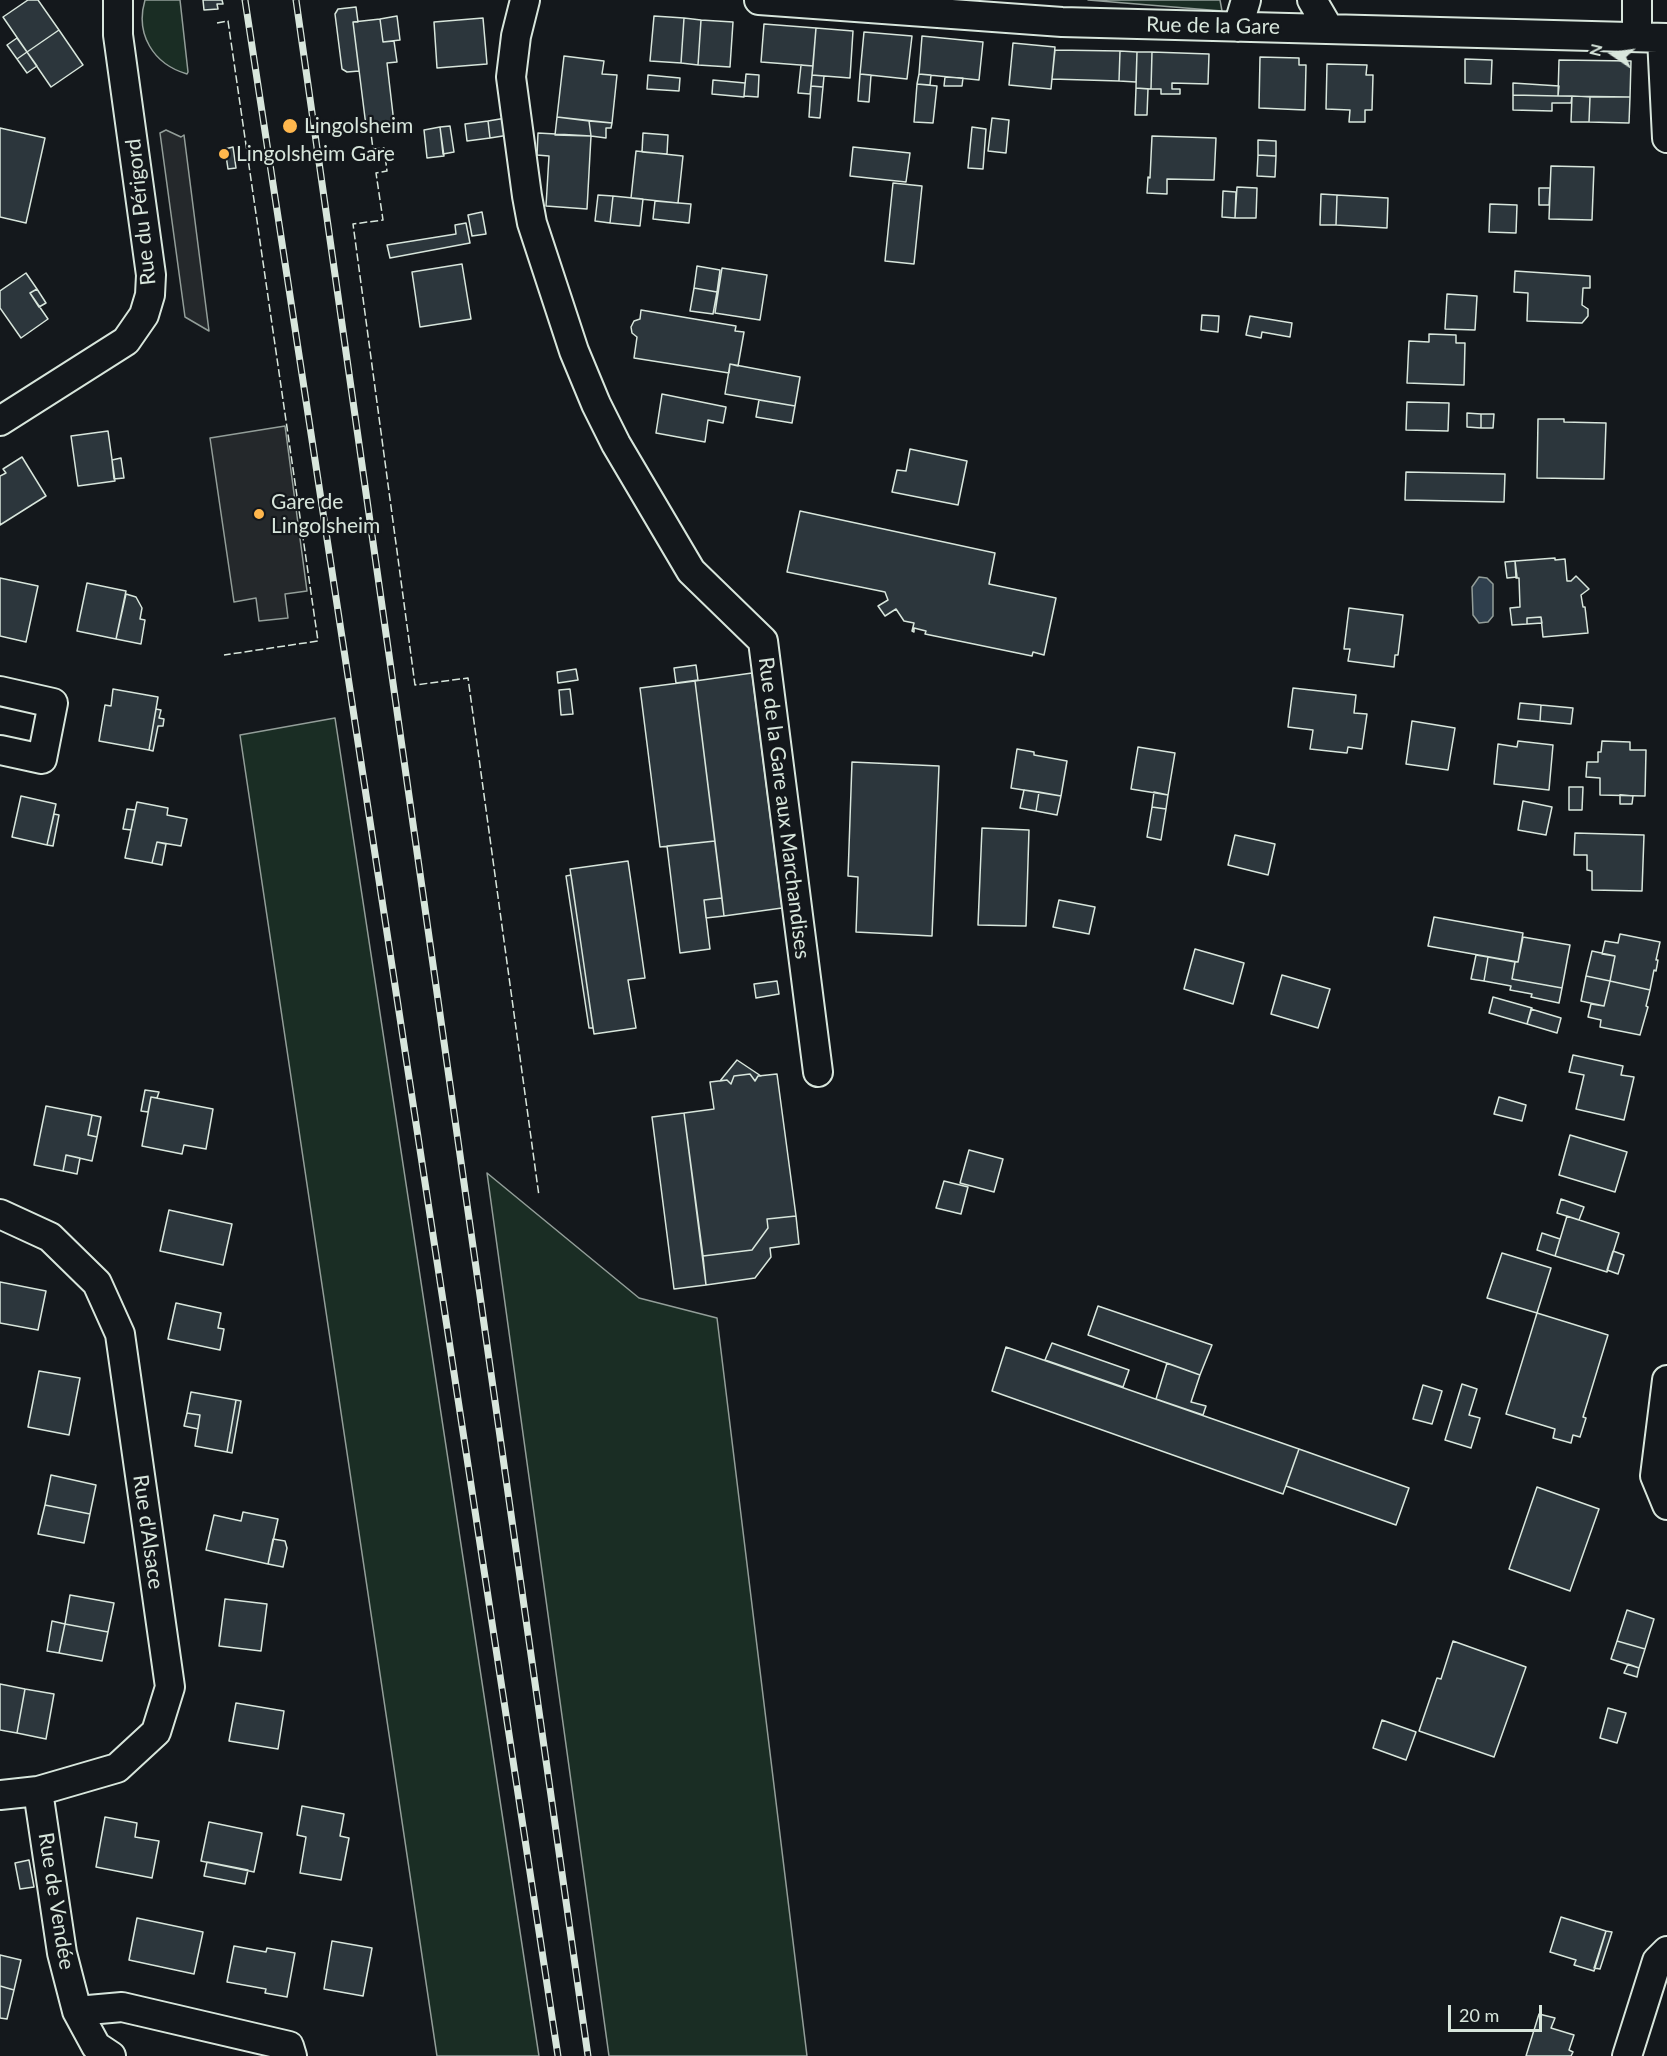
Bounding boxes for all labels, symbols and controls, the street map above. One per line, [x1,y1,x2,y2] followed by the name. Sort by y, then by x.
[1146,12,1280,40] street label: Rue de la Gare
[1583,24,1643,84] north arrow
[1584,42,1606,58] text: N
[304,113,413,139] place label: Lingolsheim
[281,117,299,135] marker: Lingolsheim
[121,137,161,287] street label: Rue du Périgord
[236,141,395,167] place label: Lingolsheim Gare
[217,147,231,161] marker: Lingolsheim Gare
[271,489,380,539] place label: Gare de Lingolsheim
[252,507,266,521] marker: Gare de Lingolsheim
[753,656,815,960] street label: Rue de la Gare aux Marchandises
[127,1473,169,1591] street label: Rue d'Alsace
[33,1831,79,1971] street label: Rue de Vendée
[1451,1993,1546,2031] scale bar
[1459,2004,1499,2026] text: 20 m

